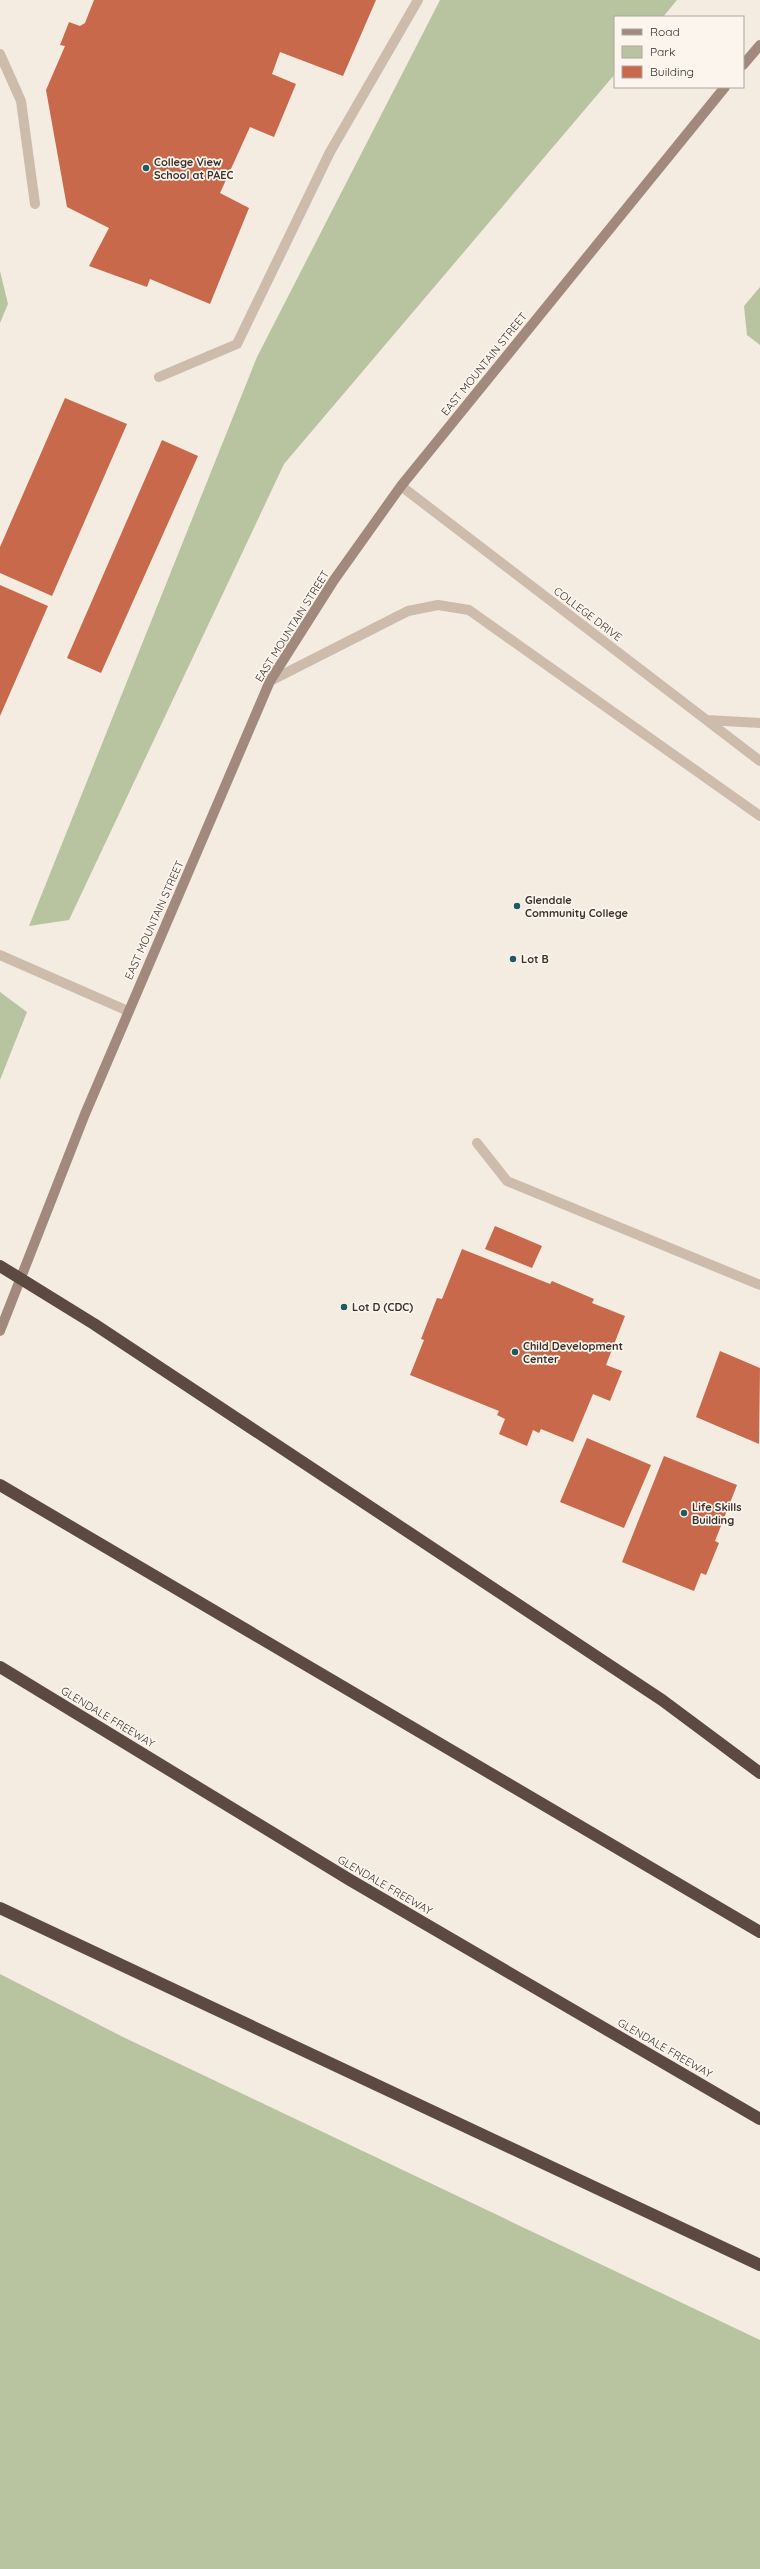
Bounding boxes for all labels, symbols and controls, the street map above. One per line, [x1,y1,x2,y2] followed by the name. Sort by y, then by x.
[614,16,744,88] legend
[650,24,680,39] text: Road
[650,44,675,59] text: Park
[650,64,694,79] text: Building
[154,155,234,182] place label: College View School at PAEC
[141,163,151,173] marker: College View School at PAEC
[438,309,530,418] street label: EAST MOUNTAIN STREET
[252,567,332,684] street label: EAST MOUNTAIN STREET
[551,584,625,644] street label: COLLEGE DRIVE
[121,858,187,982] street label: EAST MOUNTAIN STREET
[525,893,629,920] place label: Glendale Community College
[512,901,522,911] marker: Glendale Community College
[521,952,549,966] place label: Lot B
[508,954,518,964] marker: Lot B
[352,1300,413,1314] place label: Lot D (CDC)
[339,1302,349,1312] marker: Lot D (CDC)
[523,1339,623,1366] place label: Child Development Center
[510,1347,520,1357] marker: Child Development Center
[692,1500,742,1527] place label: Life Skills Building
[679,1508,689,1518] marker: Life Skills Building
[58,1683,158,1751] street label: GLENDALE FREEWAY
[335,1852,435,1918] street label: GLENDALE FREEWAY
[615,2015,715,2081] street label: GLENDALE FREEWAY

